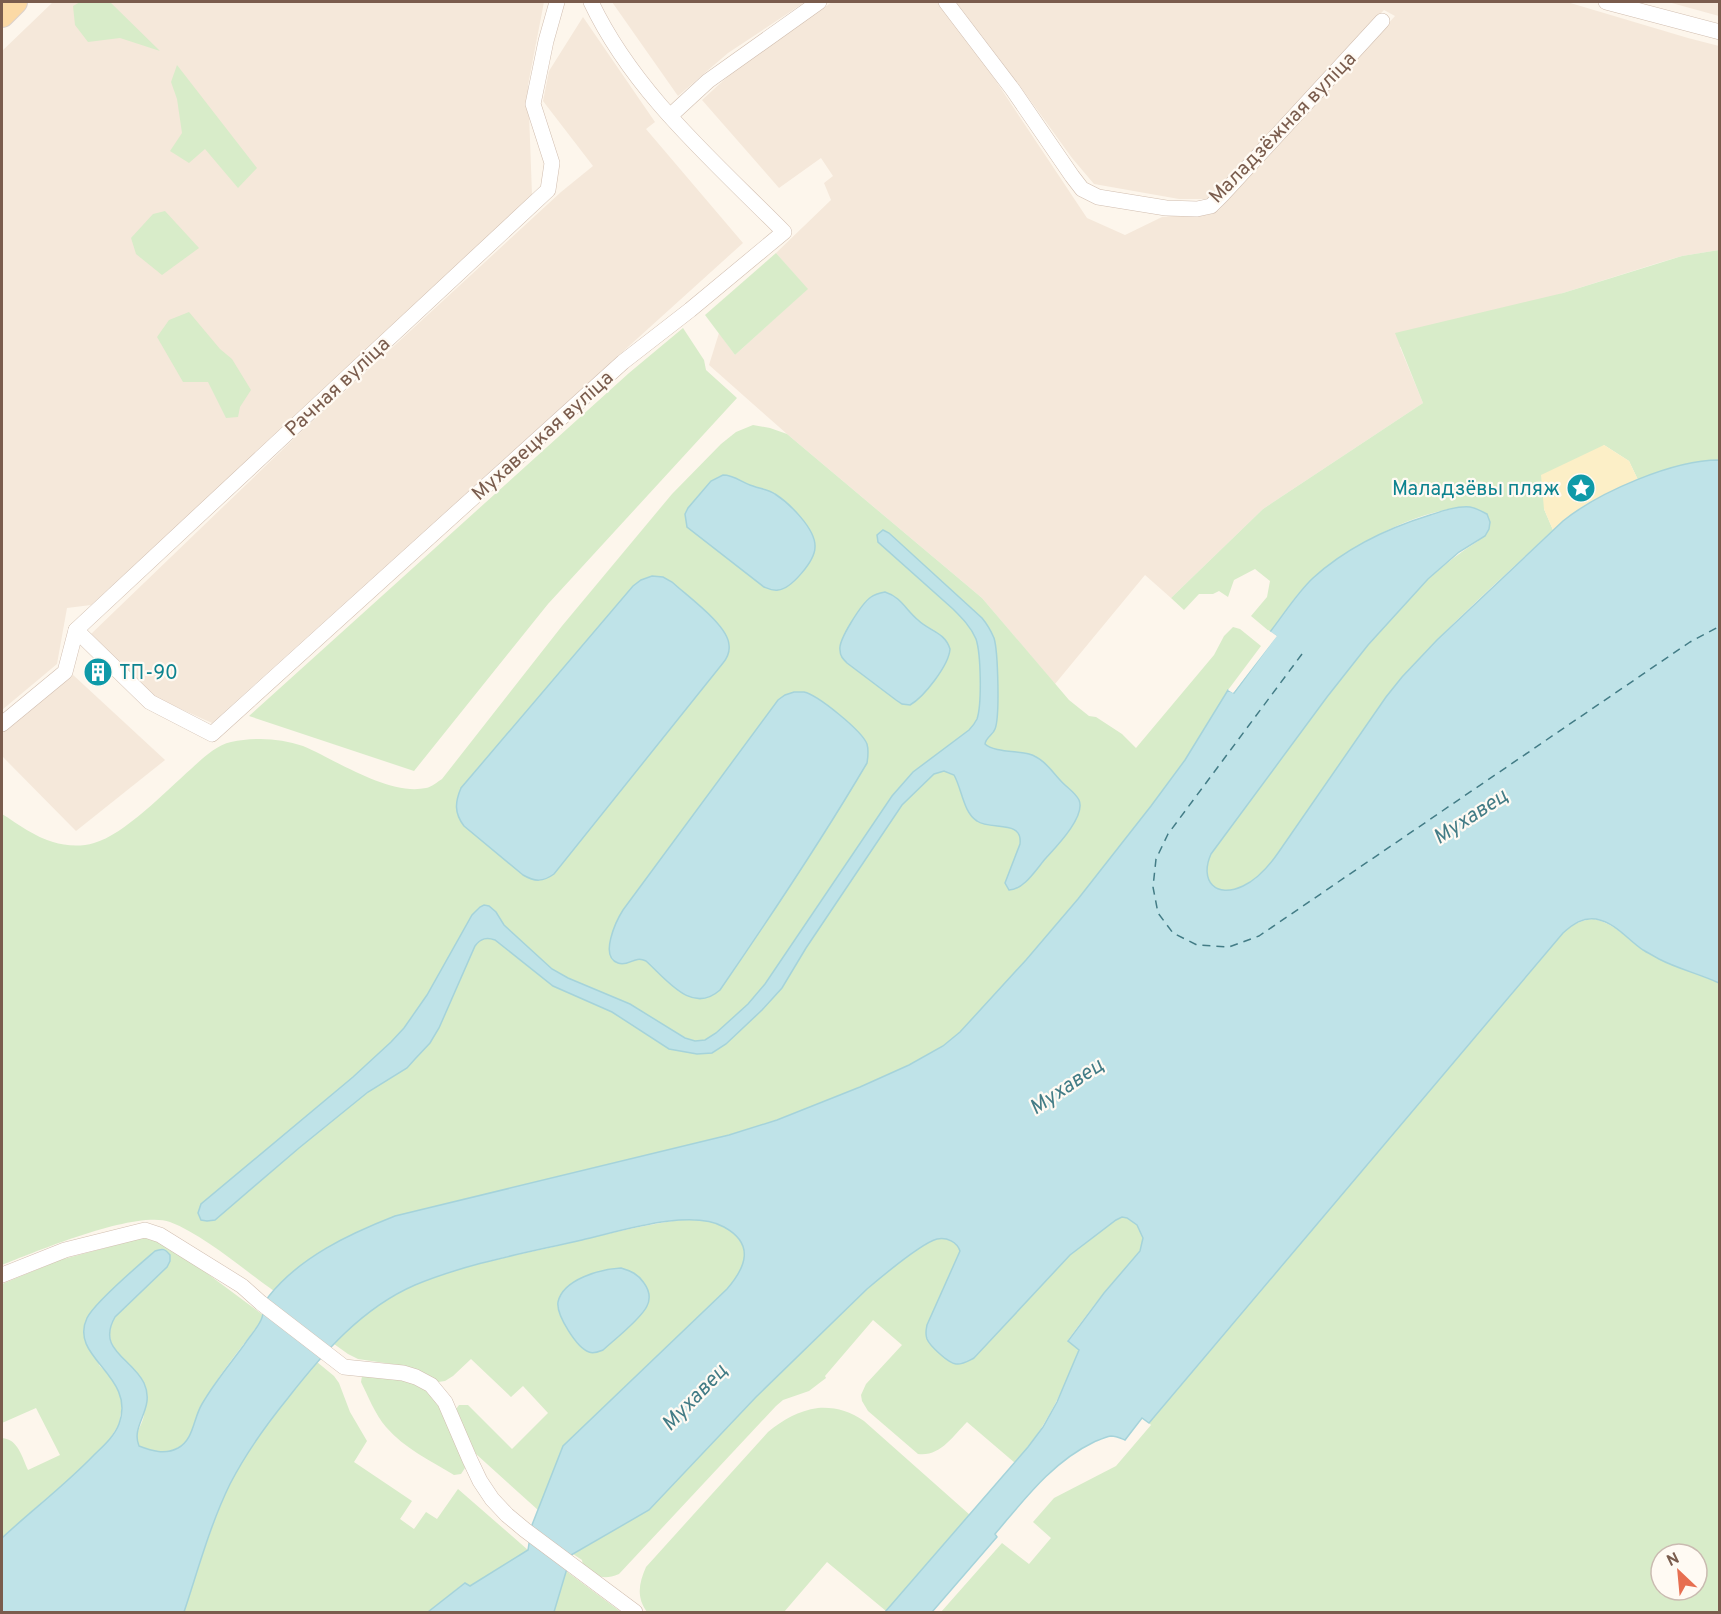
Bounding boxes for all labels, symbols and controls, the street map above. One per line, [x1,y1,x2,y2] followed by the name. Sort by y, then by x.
[1204,47,1363,210] street label: Маладзёжная вуліца
[280,332,396,443] street label: Рачная вуліца
[467,366,620,507] street label: Мухавецкая вуліца
[1565,472,1597,504] place icon: Маладзёвы пляж
[1392,477,1560,503] place label: Маладзёвы пляж
[82,656,114,688] building icon: ТП-90
[119,661,178,687] place label: ТП-90
[1428,783,1514,851] water label: Мухавец
[1025,1052,1109,1122] water label: Мухавец
[656,1358,734,1438] water label: Мухавец
[1649,1542,1709,1602] north arrow
[1664,1549,1683,1572] text: N

